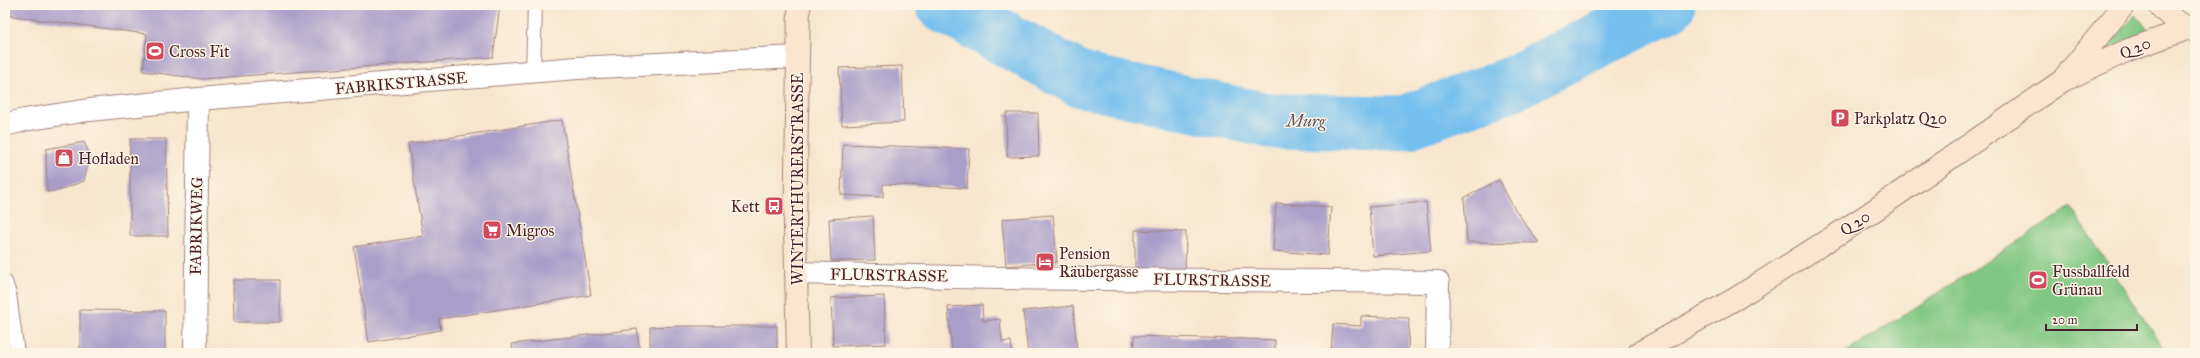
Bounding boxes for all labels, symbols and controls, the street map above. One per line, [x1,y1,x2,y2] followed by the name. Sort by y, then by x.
[2117,33,2153,63] street label: Q 20
[144,40,166,62] sports icon: Cross Fit
[169,42,230,61] place label: Cross Fit
[334,68,468,98] street label: FABRIKSTRASSE
[788,73,807,285] street label: WINTERTHURERSTRASSE
[1829,107,1851,129] parking icon: Parkplatz Q20
[1854,109,1947,128] place label: Parkplatz Q20
[1284,110,1327,132] water label: Murg
[53,147,75,169] shop icon: Hofladen
[78,149,139,168] place label: Hofladen
[186,176,206,275] street label: FABRIKWEG
[763,195,785,217] bus stop icon: Kett
[731,197,760,216] place label: Kett
[1836,206,1874,240] street label: Q 20
[481,219,503,241] supermarket icon: Migros
[506,221,554,241] place label: Migros
[1059,244,1139,282] place label: Pension Räubergasse
[1034,251,1056,273] hotel icon: Pension Räubergasse
[2052,262,2130,299] place label: Fussballfeld Grünau
[830,264,948,286] street label: FLURSTRASSE
[1153,269,1271,291] street label: FLURSTRASSE
[2027,269,2049,291] sports icon: Fussballfeld Grünau
[2046,306,2137,332] scale bar
[2052,313,2078,327] text: 20 m

